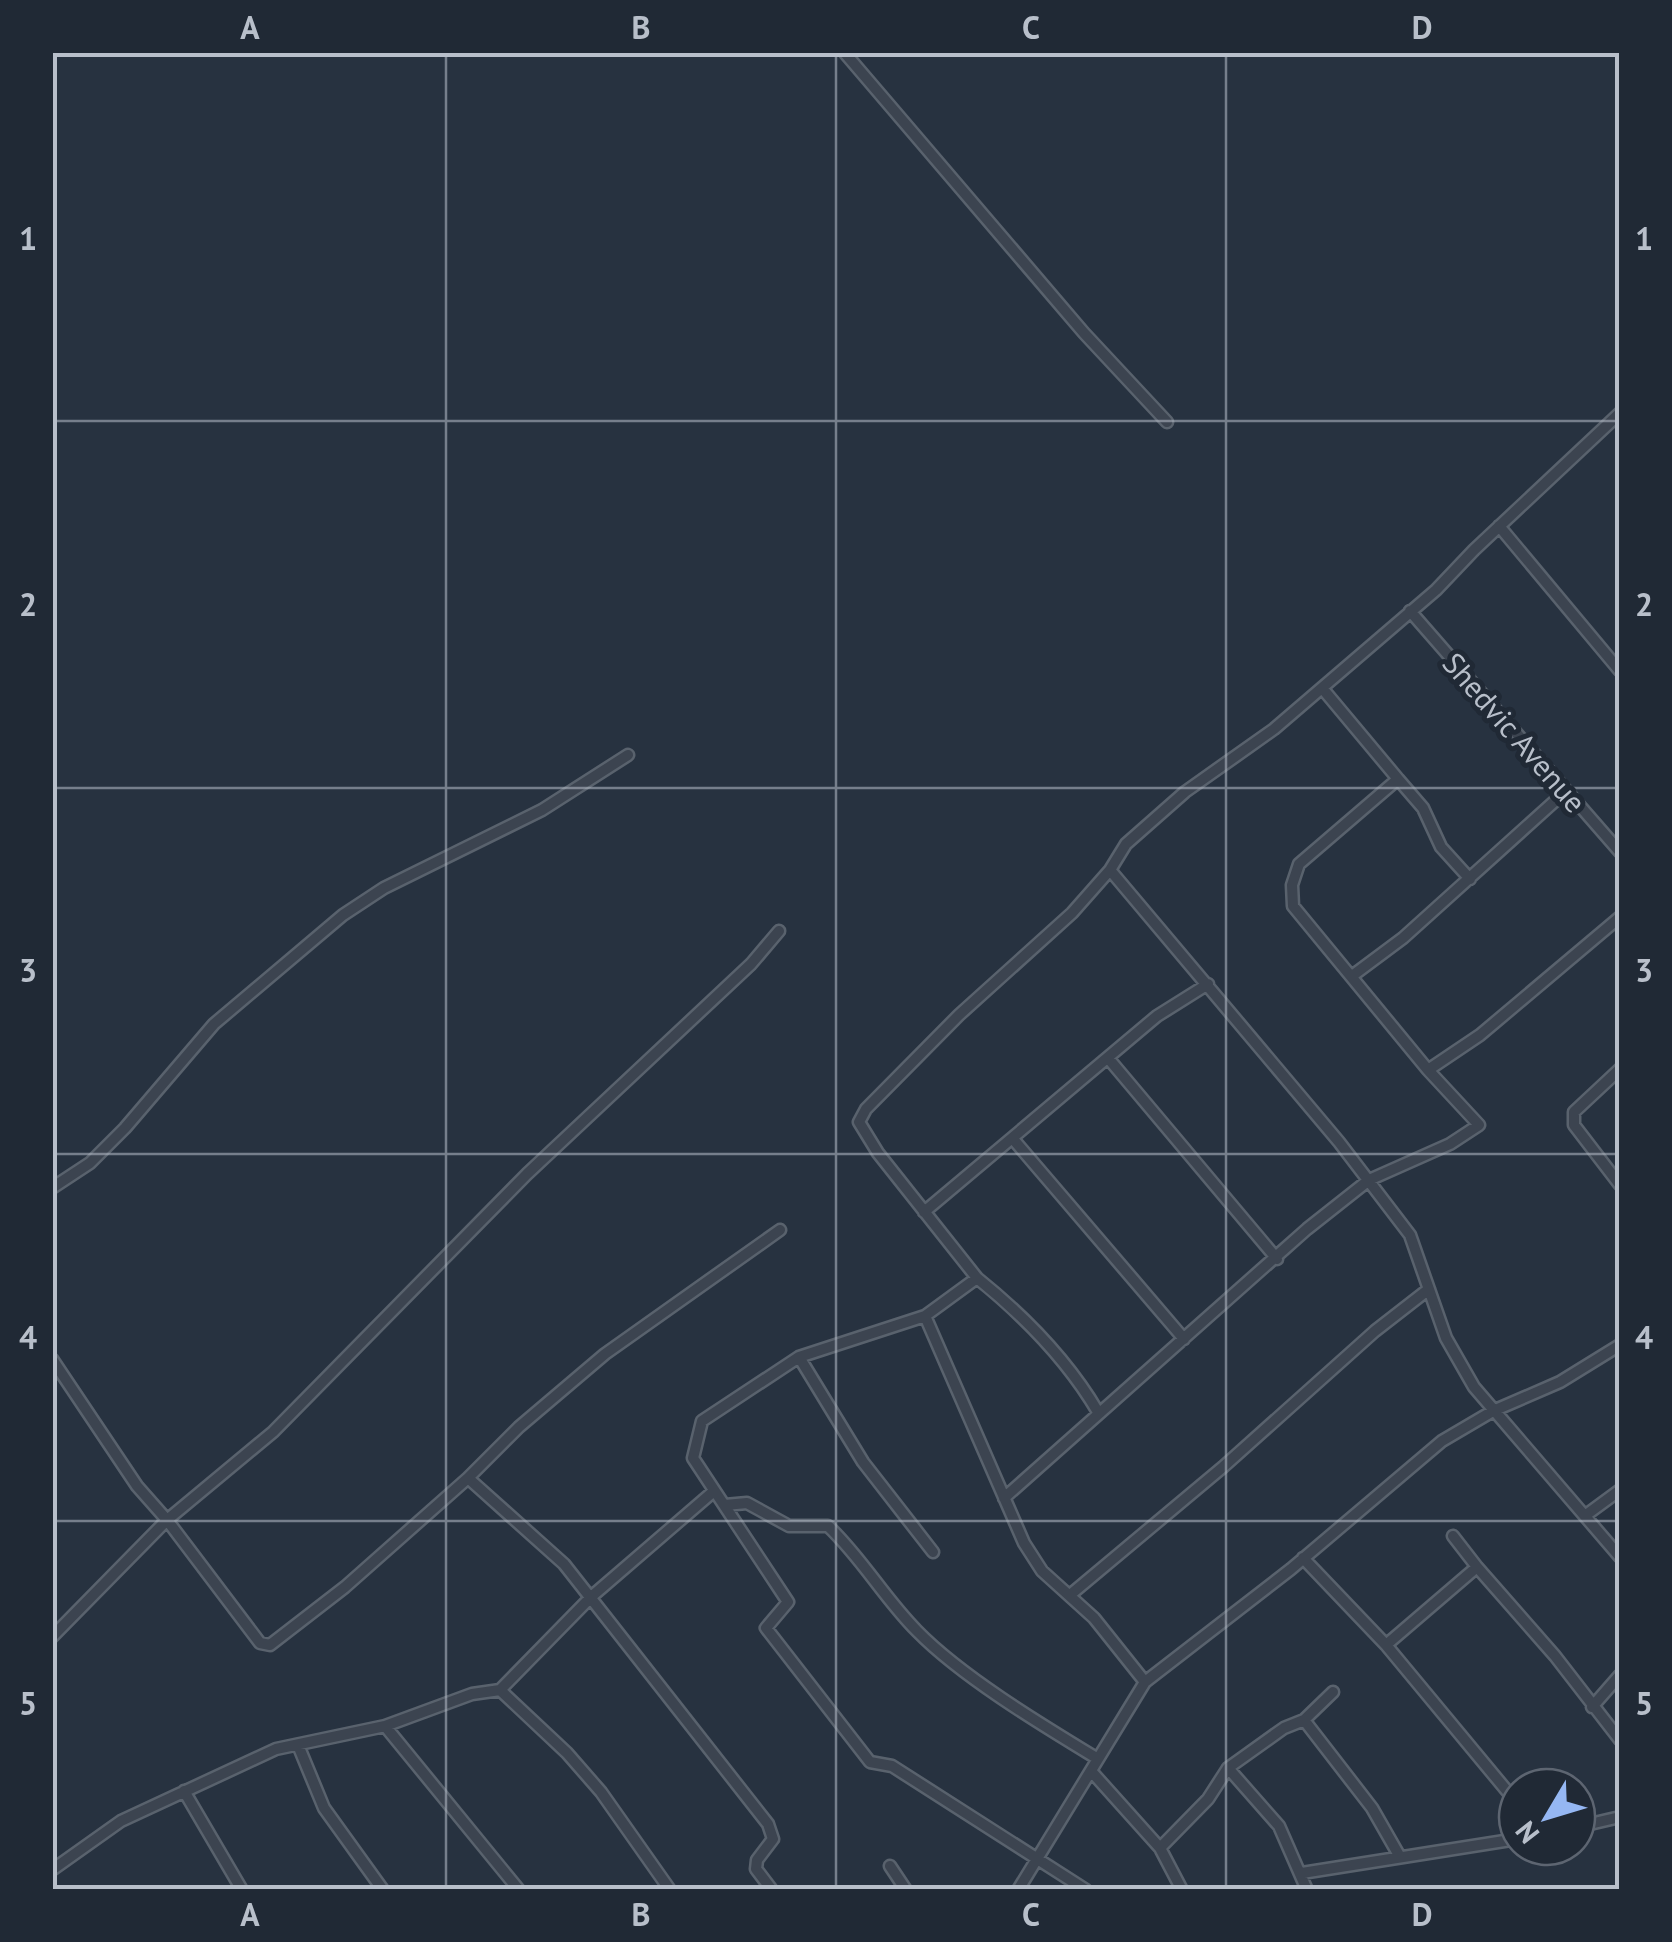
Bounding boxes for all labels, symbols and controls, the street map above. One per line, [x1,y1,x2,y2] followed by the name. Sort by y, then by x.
[240,6,260,48] text: A
[632,6,650,48] text: B
[1022,6,1040,48] text: C
[1412,6,1432,48] text: D
[19,217,37,259] text: 1
[1635,217,1653,259] text: 1
[19,583,37,625] text: 2
[1635,583,1653,625] text: 2
[1435,644,1595,820] street label: Shedvic Avenue
[19,949,37,991] text: 3
[1635,949,1653,991] text: 3
[19,1316,37,1358] text: 4
[1635,1316,1653,1358] text: 4
[19,1682,37,1724] text: 5
[1635,1682,1653,1724] text: 5
[1497,1767,1597,1867] north arrow
[1507,1814,1547,1851] text: N
[240,1893,260,1935] text: A
[632,1893,650,1935] text: B
[1022,1893,1040,1935] text: C
[1412,1893,1432,1935] text: D

